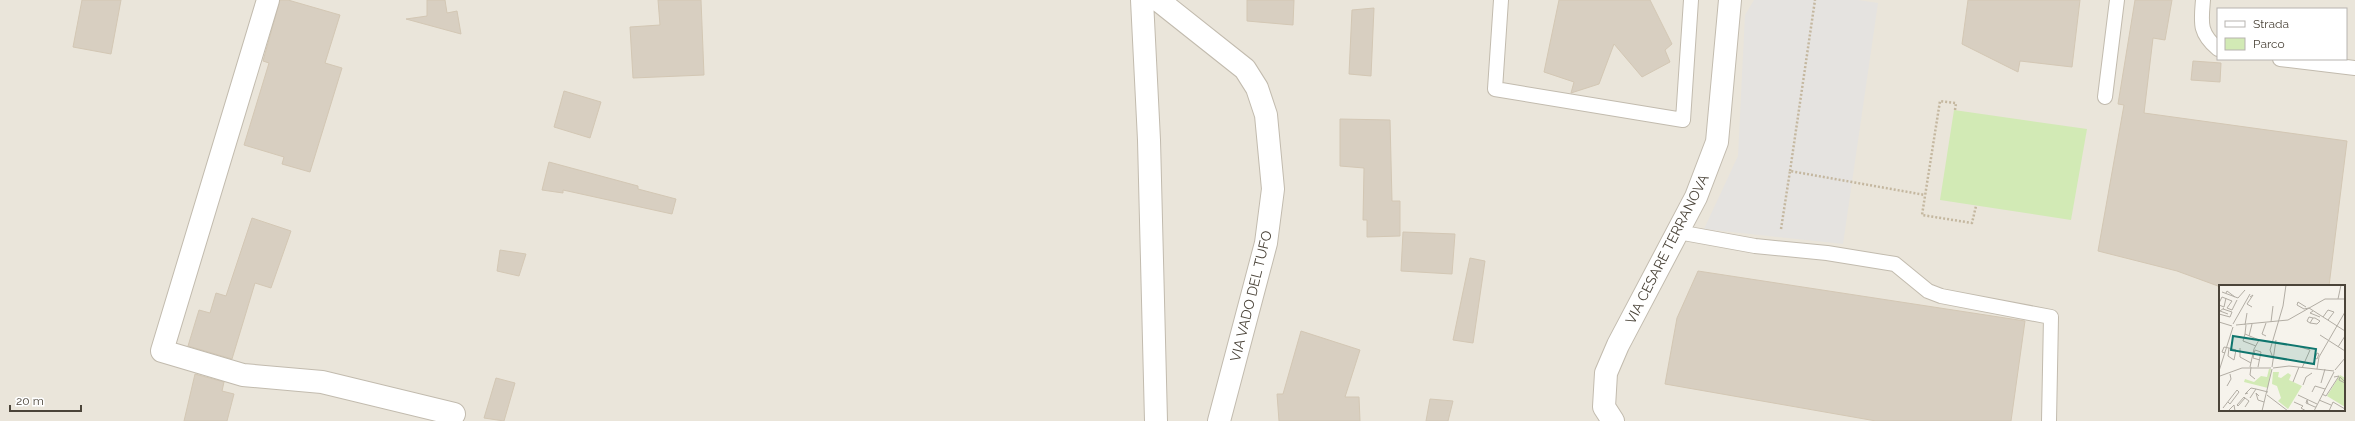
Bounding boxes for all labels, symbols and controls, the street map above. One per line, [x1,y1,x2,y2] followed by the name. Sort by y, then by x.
[2217,8,2347,60] legend
[2253,17,2289,31] text: Strada
[2253,37,2285,51] text: Parco
[1622,171,1712,327] street label: VIA CESARE TERRANOVA
[1227,229,1275,363] street label: VIA VADO DEL TUFO
[2219,285,2345,411] inset map
[10,387,81,413] scale bar
[16,394,44,408] text: 20 m

